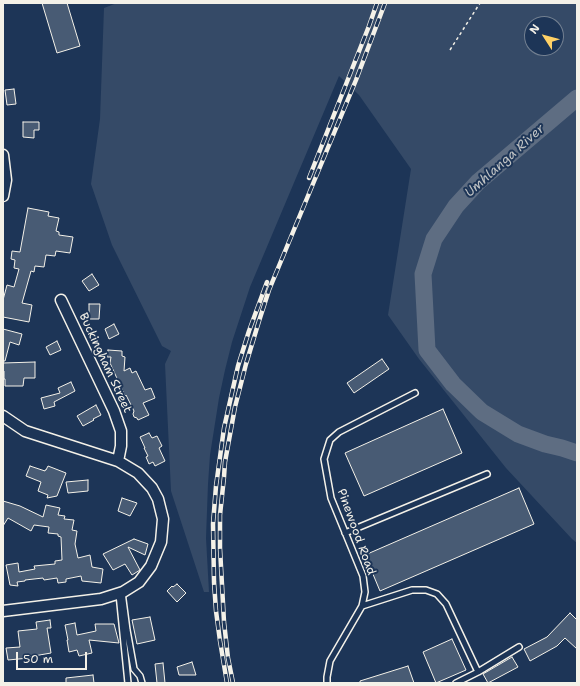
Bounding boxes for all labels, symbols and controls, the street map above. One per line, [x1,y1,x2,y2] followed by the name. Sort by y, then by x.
[524,16,564,56] north arrow
[526,21,543,37] text: N
[462,121,548,201] water label: Umhlanga River
[76,311,134,415] street label: Buckingham Street
[334,487,378,577] street label: Pinewood Road
[18,644,89,670] scale bar
[23,651,53,667] text: 50 m

